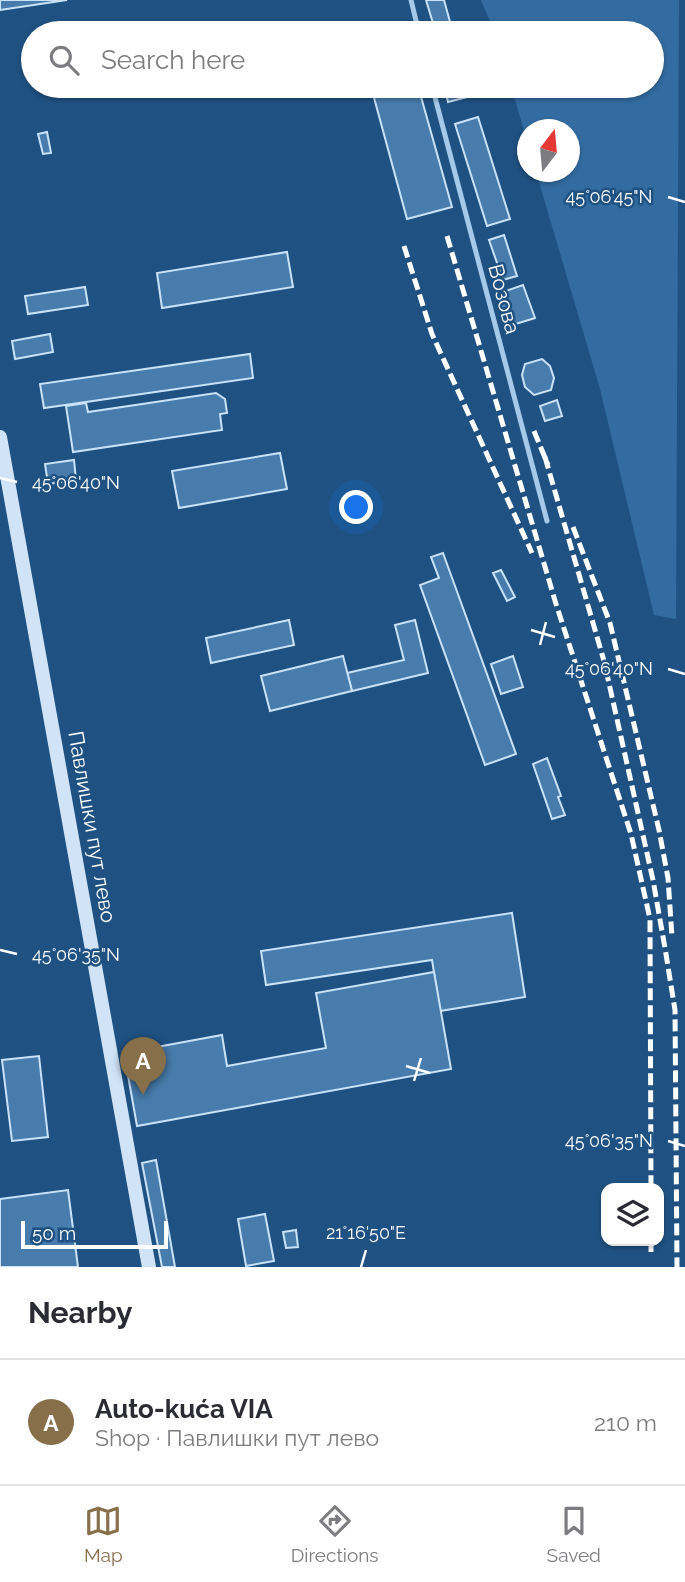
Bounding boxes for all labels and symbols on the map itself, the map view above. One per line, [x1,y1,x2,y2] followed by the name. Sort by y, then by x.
[517,119,580,182] north arrow
[566,186,652,207] text: 45°06'45"N
[483,261,526,337] street label: Возова
[32,472,120,493] text: 45°06'40"N
[339,490,373,524] your location
[565,658,653,679] text: 45°06'40"N
[63,729,122,925] street label: Павлишки пут лево
[32,944,120,965] text: 45°06'35"N
[120,1037,166,1095] pin: A
[565,1130,653,1151] text: 45°06'35"N
[21,1218,168,1250] scale bar
[326,1222,406,1243] text: 21°16'50"E

